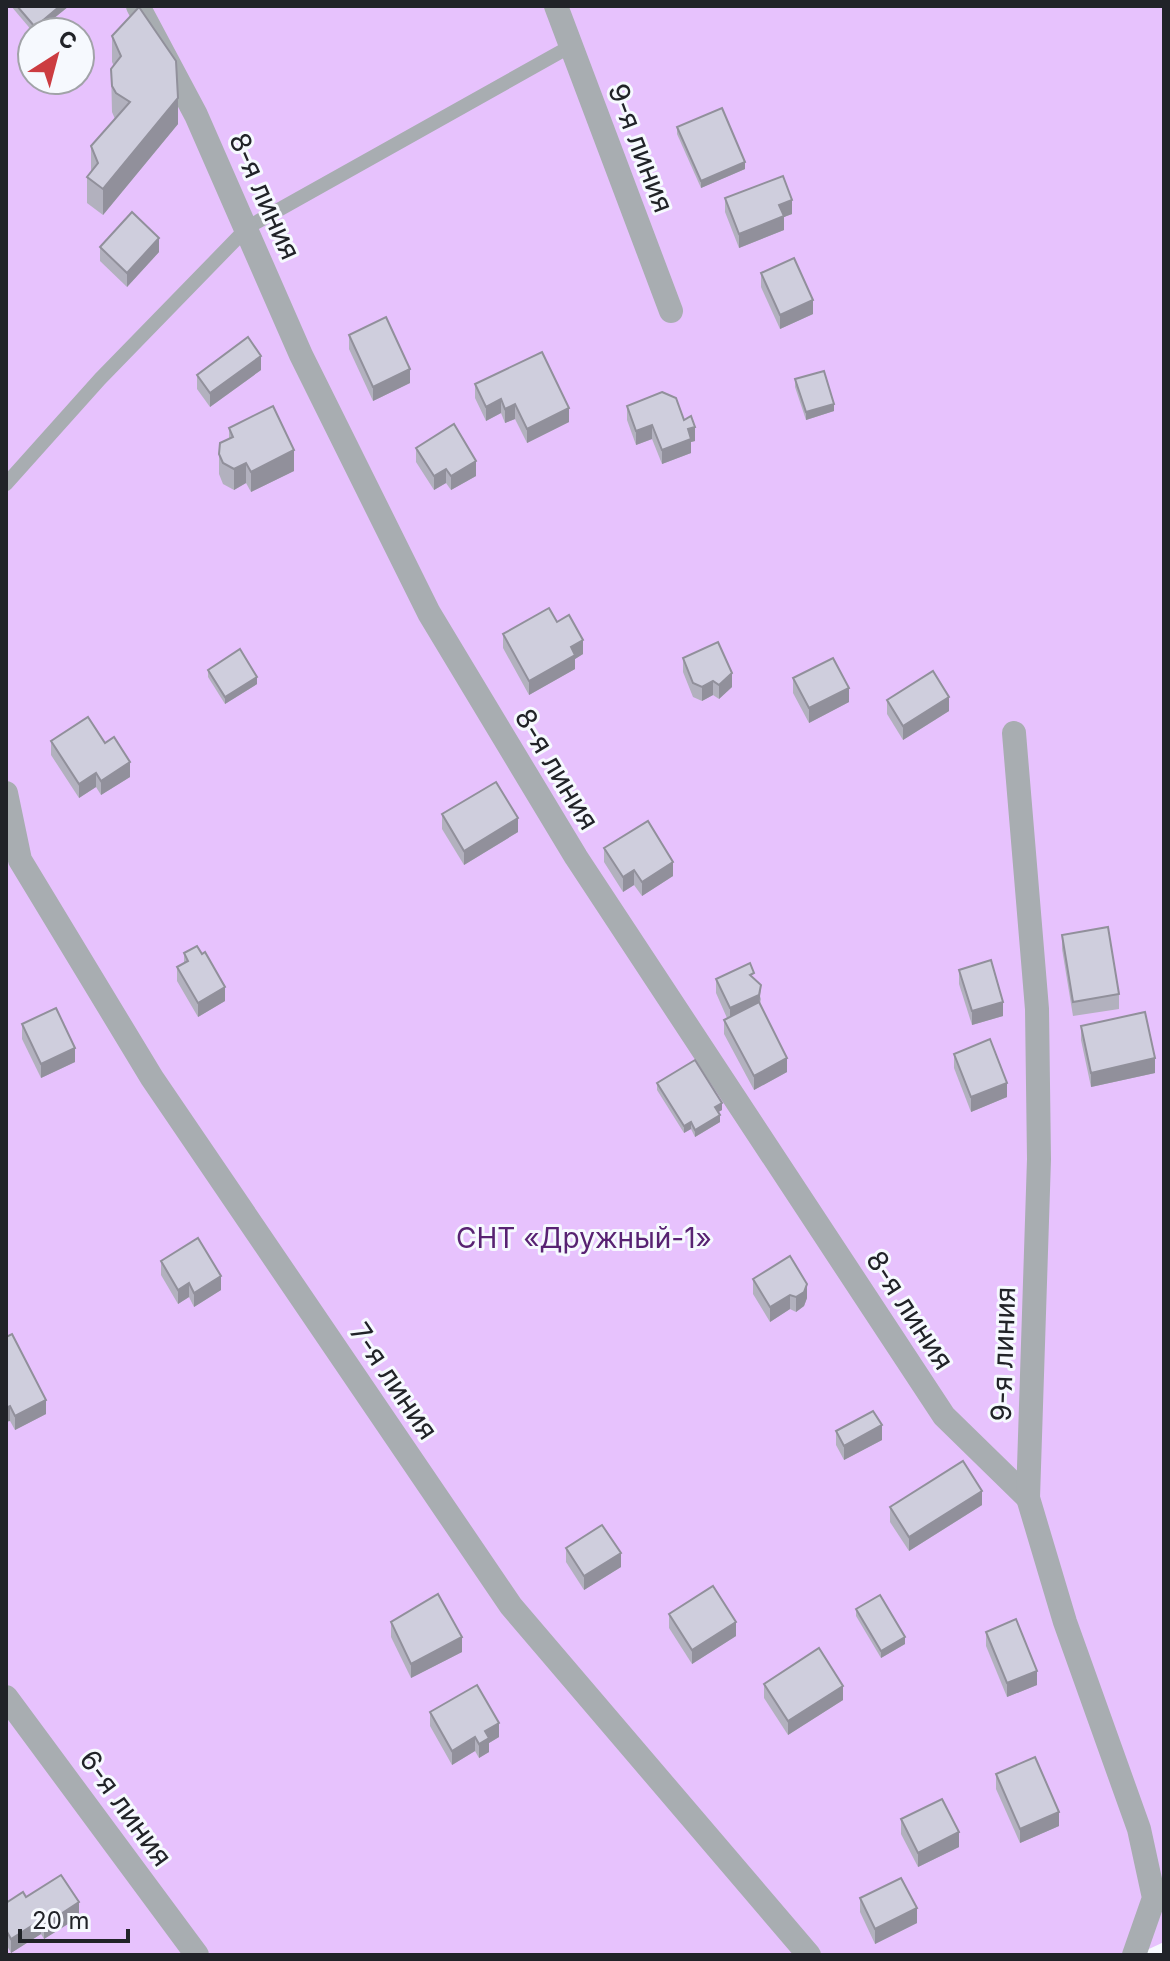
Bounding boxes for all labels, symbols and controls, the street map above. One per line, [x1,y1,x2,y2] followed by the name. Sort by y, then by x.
[16,16,96,96] north arrow
[54,25,82,55] text: С
[601,79,681,217] street label: 9-я линия
[222,127,308,265] street label: 8-я линия
[508,702,606,836] street label: 8-я линия
[456,1221,712,1255] park label: СНТ «Дружный-1»
[859,1244,961,1376] street label: 8-я линия
[984,1286,1022,1422] street label: 9-я линия
[343,1316,445,1446] street label: 7-я линия
[73,1743,179,1873] street label: 6-я линия
[20,1893,128,1943] scale bar
[32,1906,90,1935] text: 20 m

